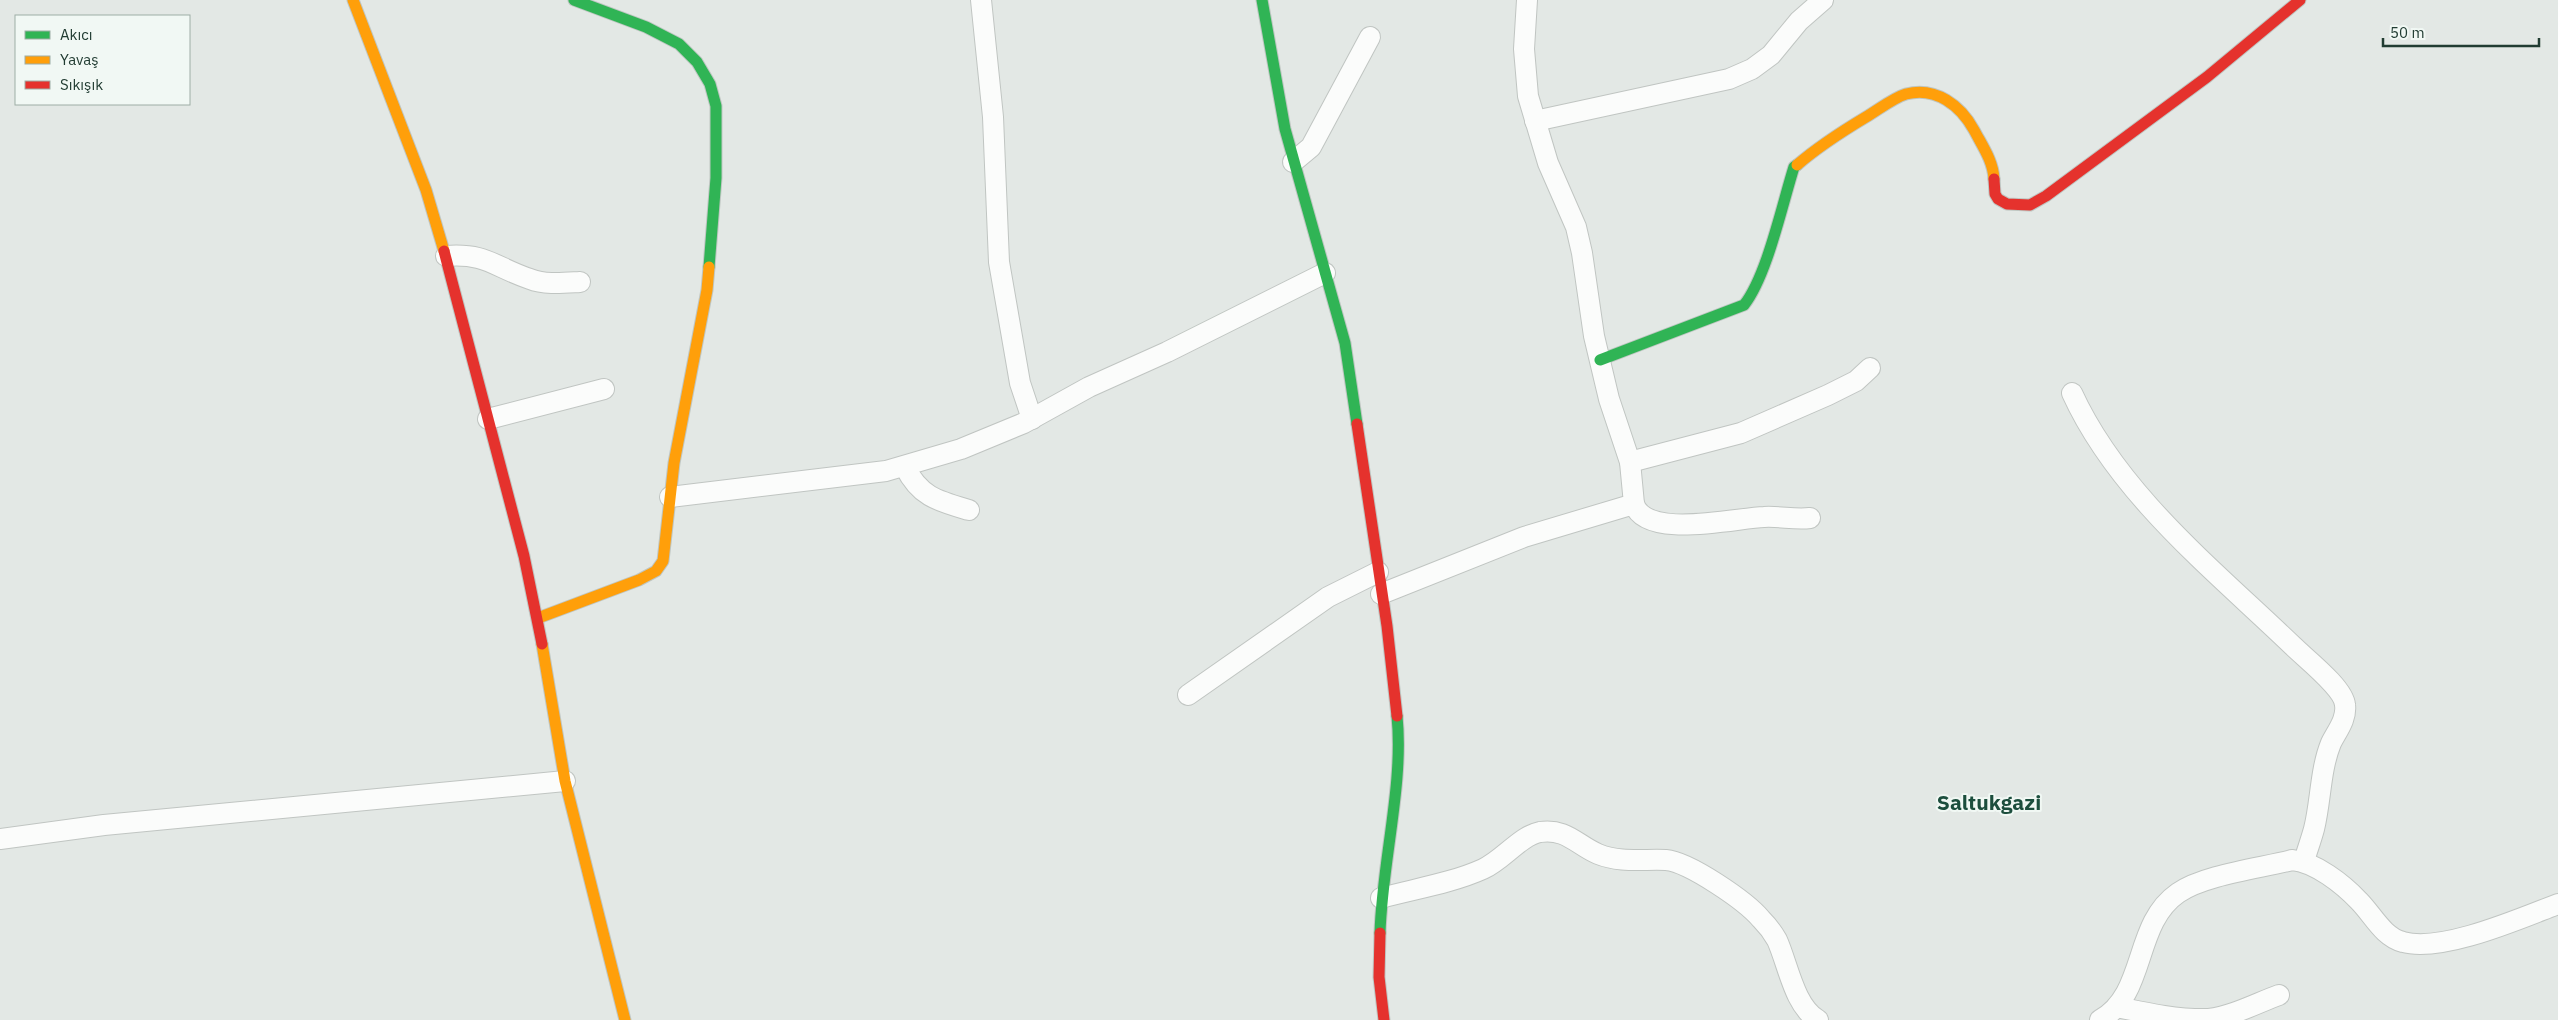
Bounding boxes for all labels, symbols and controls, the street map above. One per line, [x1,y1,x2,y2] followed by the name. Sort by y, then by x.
[15,15,190,105] legend
[2383,15,2539,47] scale bar
[2390,23,2425,42] text: 50 m
[60,25,93,44] text: Akıcı
[60,50,99,69] text: Yavaş
[60,75,103,94] text: Sıkışık
[1937,788,2041,816] district label: Saltukgazi

